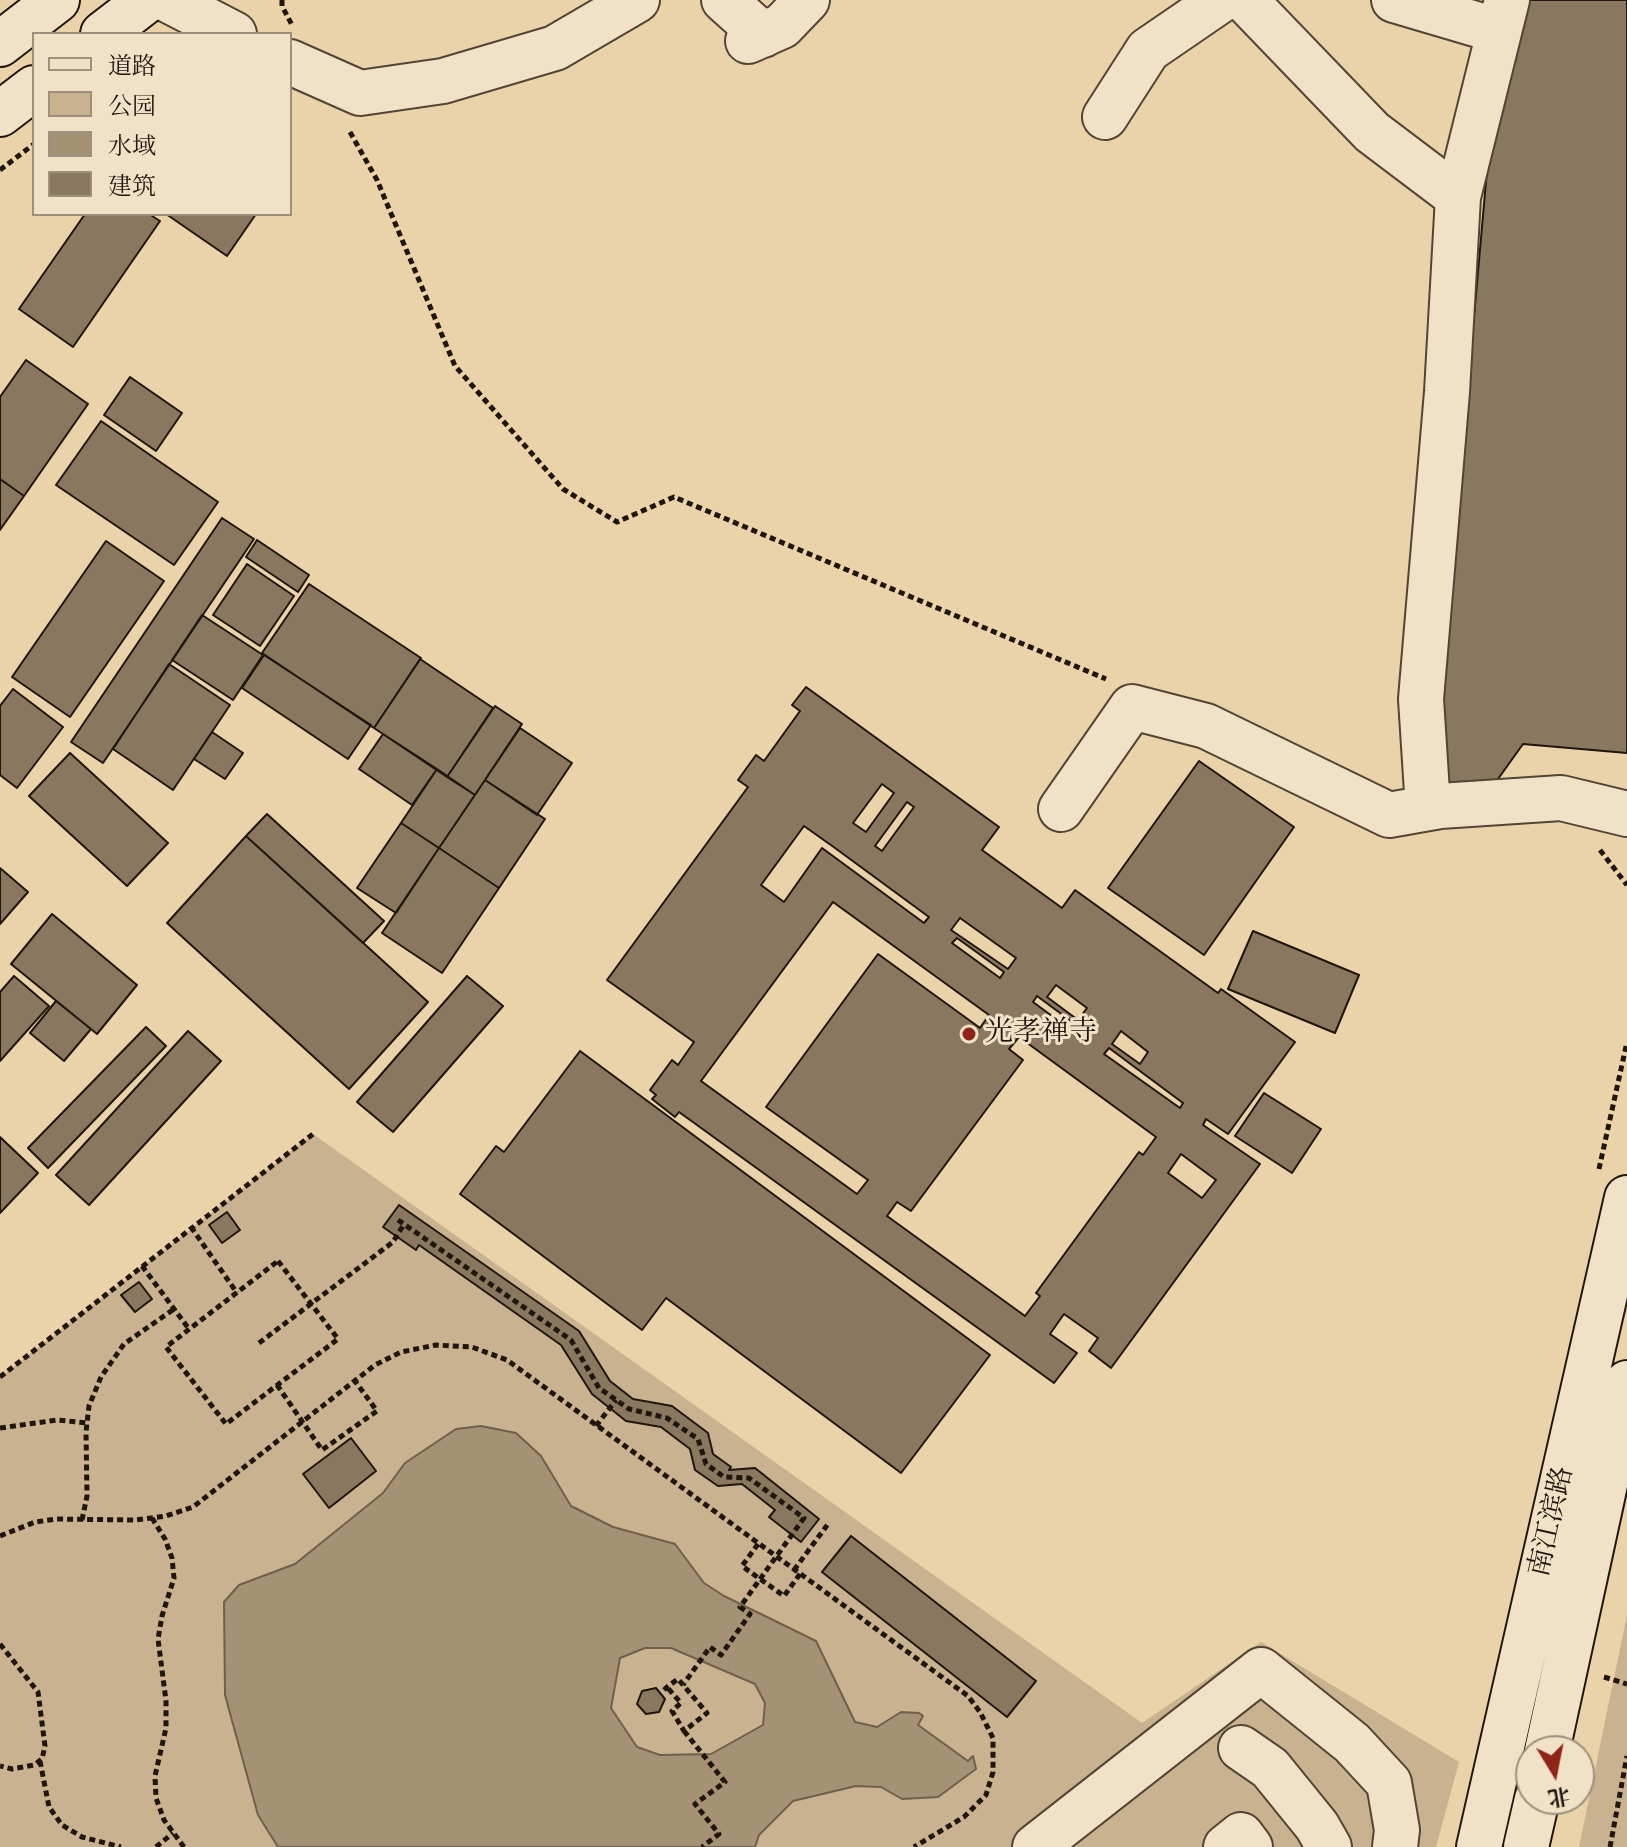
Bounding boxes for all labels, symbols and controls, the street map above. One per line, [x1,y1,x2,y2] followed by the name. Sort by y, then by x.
[32,32,292,216] legend
[108,51,156,82] text: 道路
[108,91,156,122] text: 公园
[108,131,156,162] text: 水域
[108,171,156,202] text: 建筑
[985,1017,1097,1051] place label: 光孝禅寺
[960,1025,978,1043] marker: 光孝禅寺
[1524,1464,1582,1580] street label: 南江滨路
[1515,1735,1595,1815] north arrow
[1546,1781,1572,1812] text: 北

